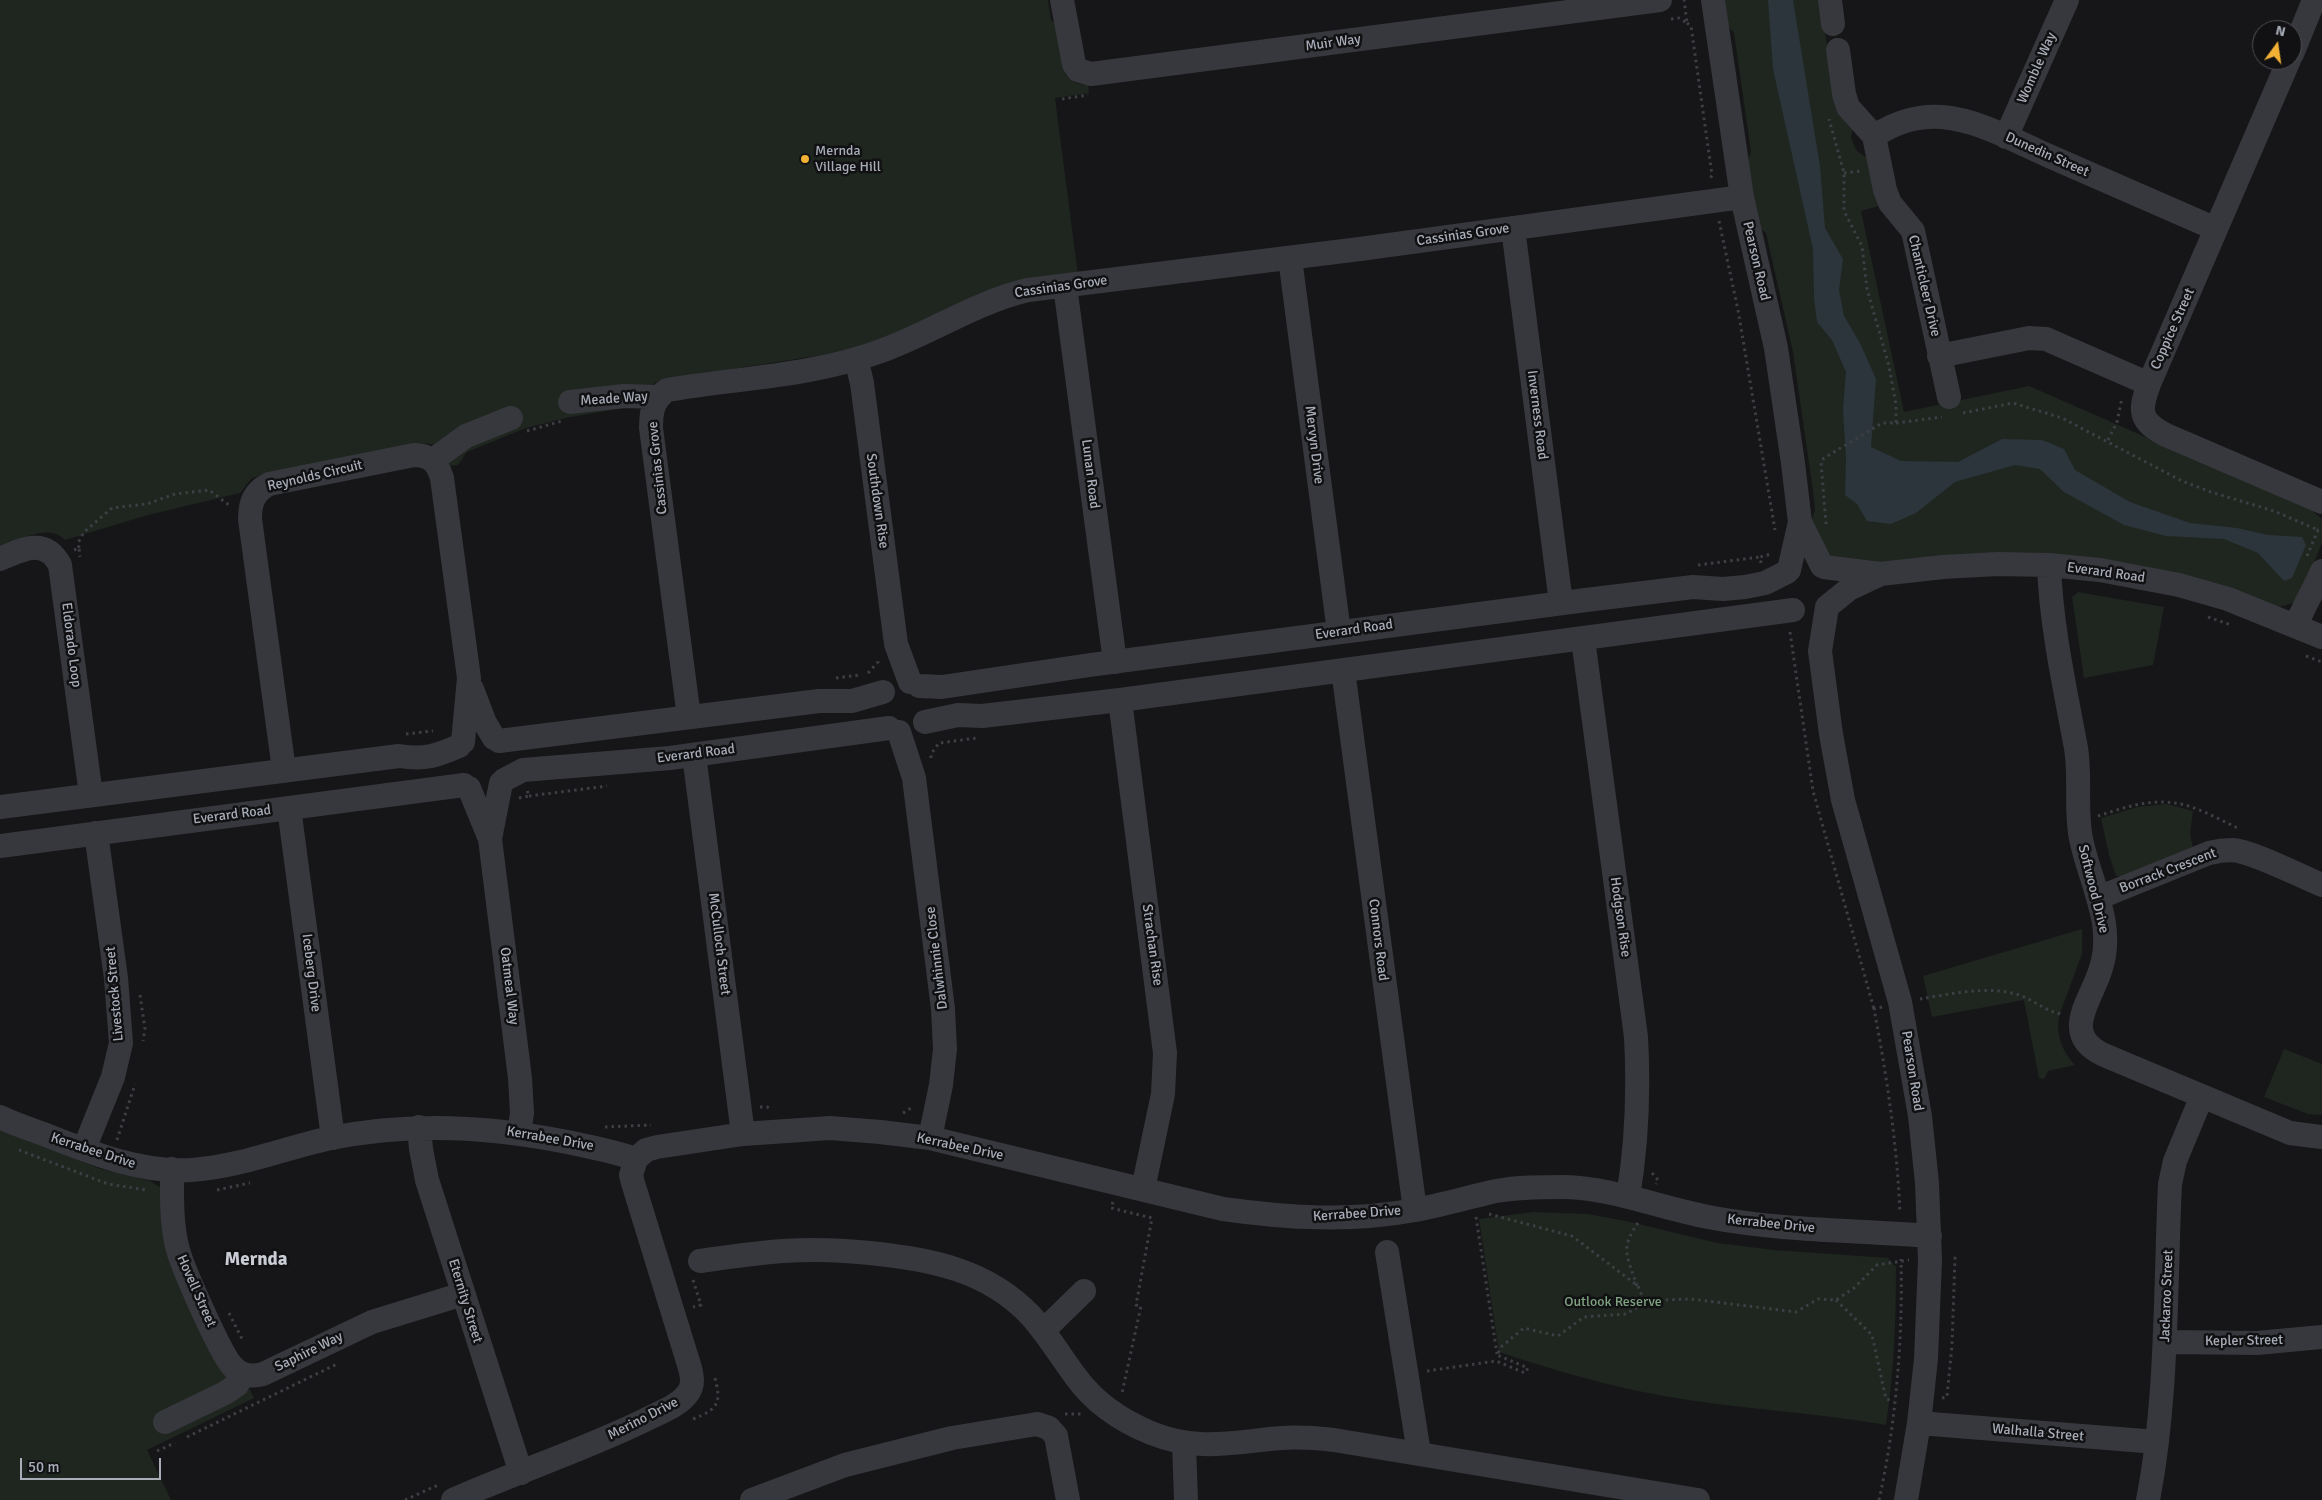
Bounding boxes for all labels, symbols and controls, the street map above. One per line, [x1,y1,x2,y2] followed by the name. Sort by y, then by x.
[2252,20,2302,70] north arrow
[2274,22,2287,40] text: N
[2014,30,2060,106] street label: Womble Way
[1304,31,1362,55] street label: Muir Way
[2003,129,2091,181] street label: Dunedin Street
[815,143,881,176] place label: Mernda Village Hill
[799,153,811,165] marker: Mernda Village Hill
[1416,220,1510,250] street label: Cassinias Grove
[1739,220,1773,302] street label: Pearson Road
[1904,234,1944,338] street label: Chanticleer Drive
[1014,272,1108,302] street label: Cassinias Grove
[2148,286,2198,372] street label: Coppice Street
[1523,369,1551,461] street label: Inverness Road
[580,388,648,410] street label: Meade Way
[1301,405,1327,485] street label: Mervyn Drive
[645,421,671,515] street label: Cassinias Grove
[1077,438,1103,510] street label: Lunan Road
[862,452,892,550] street label: Southdown Rise
[266,457,364,495] street label: Reynolds Circuit
[2066,559,2146,587] street label: Everard Road
[57,602,85,688] street label: Eldorado Loop
[1314,616,1394,644] street label: Everard Road
[656,741,736,767] street label: Everard Road
[192,802,272,828] street label: Everard Road
[2074,843,2112,935] street label: Softwood Drive
[2117,845,2219,897] street label: Borrack Crescent
[1606,876,1634,958] street label: Hodgson Rise
[704,892,734,996] street label: McCulloch Street
[1365,898,1391,982] street label: Connors Road
[1138,903,1166,987] street label: Strachan Rise
[922,906,952,1010] street label: Dalwhinnie Close
[298,933,324,1013] street label: Iceberg Drive
[102,946,128,1042] street label: Livestock Street
[496,946,522,1026] street label: Oatmeal Way
[1897,1030,1927,1112] street label: Pearson Road
[505,1123,595,1155] street label: Kerrabee Drive
[48,1129,138,1173] street label: Kerrabee Drive
[915,1130,1005,1164] street label: Kerrabee Drive
[1312,1203,1402,1225] street label: Kerrabee Drive
[1726,1211,1816,1237] street label: Kerrabee Drive
[224,1249,288,1271] district label: Mernda
[2157,1249,2177,1343] street label: Jackaroo Street
[173,1252,219,1330] street label: Hovell Street
[444,1257,486,1345] street label: Eternity Street
[1564,1294,1662,1310] park label: Outlook Reserve
[272,1328,346,1376] street label: Saphire Way
[2205,1332,2283,1350] street label: Kepler Street
[605,1394,681,1444] street label: Merino Drive
[1991,1421,2085,1445] street label: Walhalla Street
[22,1448,164,1480] scale bar
[28,1458,59,1476] text: 50 m

